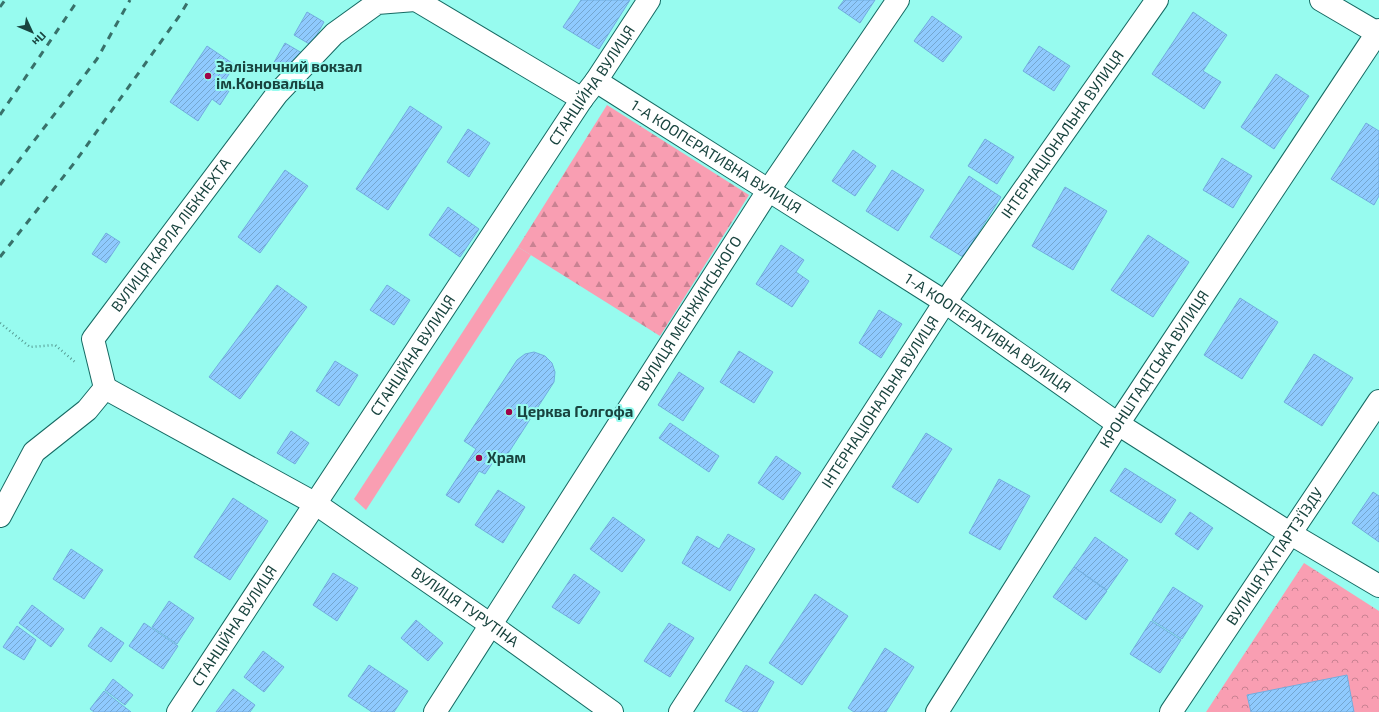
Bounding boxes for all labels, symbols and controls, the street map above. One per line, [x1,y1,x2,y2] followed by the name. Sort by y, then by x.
[12,12,52,52] north arrow
[544,22,638,148] street label: СТАНЦІЙНА ВУЛИЦЯ
[30,30,49,49] text: Пн
[997,46,1127,221] street label: ІНТЕРНАЦІОНАЛЬНА ВУЛИЦЯ
[216,57,362,92] place label: Залізничний вокзал ім.Коновальца
[203,71,213,81] marker: Залізничний вокзал ім.Коновальца
[628,96,805,217] street label: 1-А КООПЕРАТИВНА ВУЛИЦЯ
[107,154,234,315] street label: ВУЛИЦЯ КАРЛА ЛІБКНЕХТА
[633,232,745,394] street label: ВУЛИЦЯ МЕНЖИНСЬКОГО
[902,269,1075,396] street label: 1-А КООПЕРАТИВНА ВУЛИЦЯ
[1095,287,1212,451] street label: КРОНШТАДТСЬКА ВУЛИЦЯ
[366,291,458,419] street label: СТАНЦІЙНА ВУЛИЦЯ
[817,312,942,491] street label: ІНТЕРНАЦІОНАЛЬНА ВУЛИЦЯ
[517,402,633,420] place label: Церква Голгофа
[504,407,514,417] marker: Церква Голгофа
[487,448,526,466] place label: Храм
[474,453,484,463] marker: Храм
[1222,484,1327,628] street label: ВУЛИЦЯ XX ПАРТЗ'ЇЗДУ
[188,562,280,689] street label: СТАНЦІЙНА ВУЛИЦЯ
[408,563,523,650] street label: ВУЛИЦЯ ТУРУТІНА

